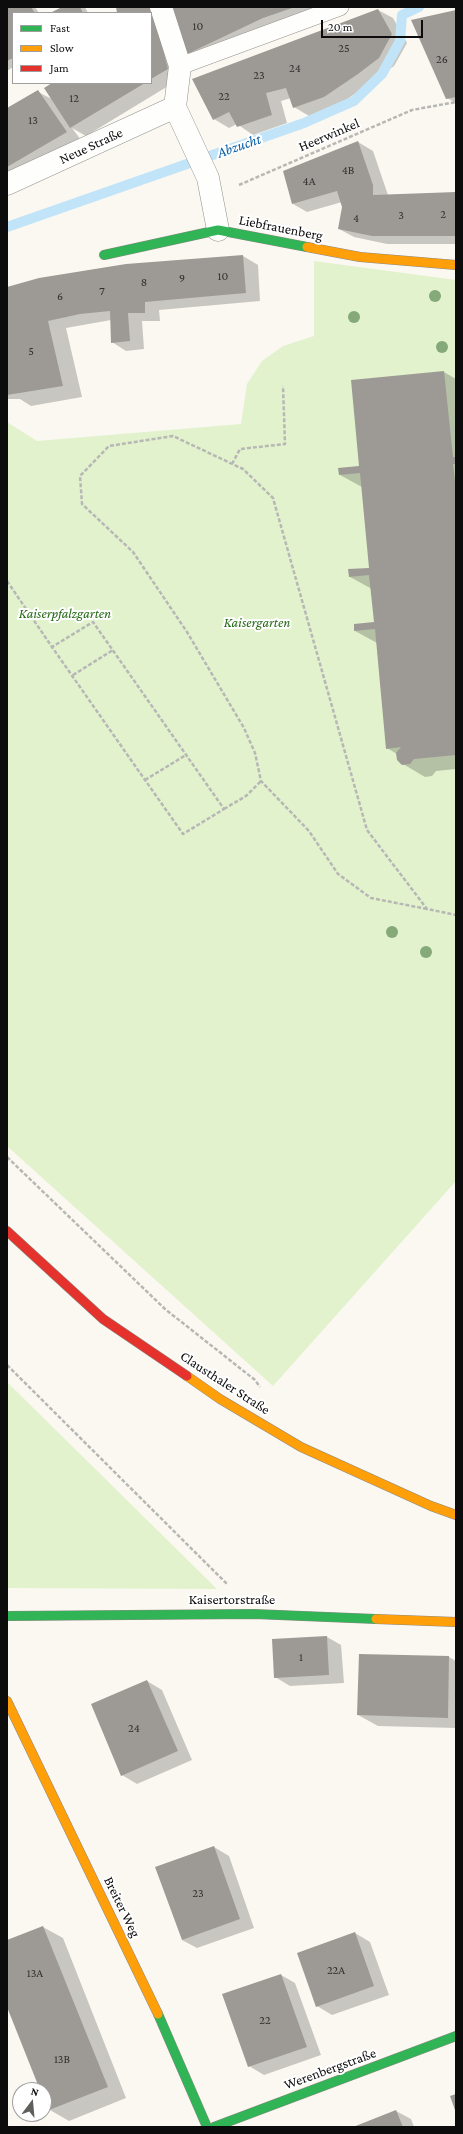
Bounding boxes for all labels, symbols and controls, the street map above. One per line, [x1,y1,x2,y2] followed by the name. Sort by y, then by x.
[12,12,152,84] legend
[323,12,425,38] scale bar
[193,19,203,33] house number: 10
[328,20,352,34] text: 20 m
[50,21,70,35] text: Fast
[50,41,74,55] text: Slow
[338,41,350,55] house number: 25
[436,52,448,66] house number: 26
[50,61,69,75] text: Jam
[289,61,301,75] house number: 24
[253,68,265,82] house number: 23
[218,89,230,103] house number: 22
[69,91,79,105] house number: 12
[28,113,38,127] house number: 13
[296,115,362,155] street label: Heerwinkel
[57,124,125,168] street label: Neue Straße
[215,130,263,162] water label: Abzucht
[342,163,354,177] house number: 4B
[303,174,315,188] house number: 4A
[440,207,446,221] house number: 2
[398,208,404,222] house number: 3
[353,211,359,225] house number: 4
[238,212,324,244] street label: Liebfrauenberg
[218,269,228,283] house number: 10
[179,271,185,285] house number: 9
[141,275,147,289] house number: 8
[99,284,105,298] house number: 7
[57,289,63,303] house number: 6
[28,344,34,358] house number: 5
[19,606,111,622] park label: Kaiserpfalzgarten
[224,615,290,631] park label: Kaisergarten
[177,1348,273,1418] street label: Clausthaler Straße
[189,1592,275,1608] street label: Kaisertorstraße
[299,1650,303,1664] house number: 1
[128,1721,140,1735] house number: 24
[100,1874,144,1940] street label: Breiter Weg
[192,1886,204,1900] house number: 23
[327,1963,345,1977] house number: 22A
[27,1966,43,1980] house number: 13A
[259,2013,271,2027] house number: 22
[282,2045,378,2093] street label: Werenbergstraße
[54,2052,70,2066] house number: 13B
[12,2082,52,2122] north arrow
[30,2085,40,2098] text: N

